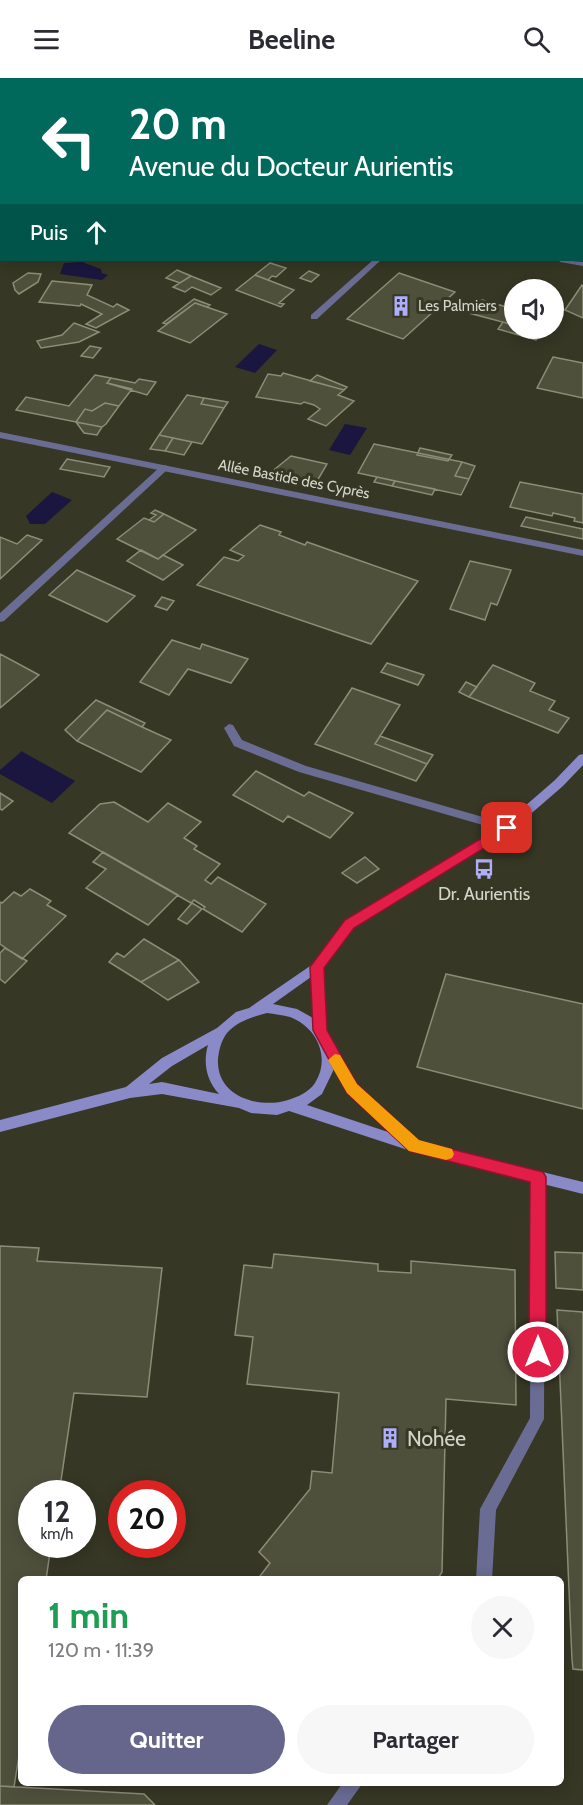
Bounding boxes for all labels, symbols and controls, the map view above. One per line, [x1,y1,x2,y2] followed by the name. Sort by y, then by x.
[30,23,63,56] icon: menu
[248,23,335,56] text: Beeline
[520,23,553,56] icon: search
[129,98,227,150] text: 20 m
[30,102,108,180] icon: left
[129,150,453,183] text: Avenue du Docteur Aurientis
[80,216,113,249] icon: ahead
[30,219,68,246] text: Puis
[504,279,564,339] map controls
[504,279,564,339] button: sound
[389,294,413,318] building icon: Les Palmiers
[418,297,497,315] place label: Les Palmiers
[217,455,371,503] street label: Allée Bastide des Cyprès
[481,802,532,853] pin
[490,811,523,844] icon: arrive
[472,857,496,881] bus stop icon: Dr. Aurientis
[438,883,530,905] place label: Dr. Aurientis
[506,1320,570,1384] position arrow
[378,1426,402,1450] building icon: Nohée
[407,1426,466,1451] place label: Nohée
[108,1480,186,1558] speed limit sign: 20
[44,1493,70,1530] text: 12
[41,1525,73,1543] text: km/h
[48,1593,129,1637] text: 1 min
[471,1596,534,1659] button: close
[48,1638,154,1662] text: 120 m · 11:39
[48,1705,285,1774] button: Quitter
[297,1705,534,1774] button: Partager

